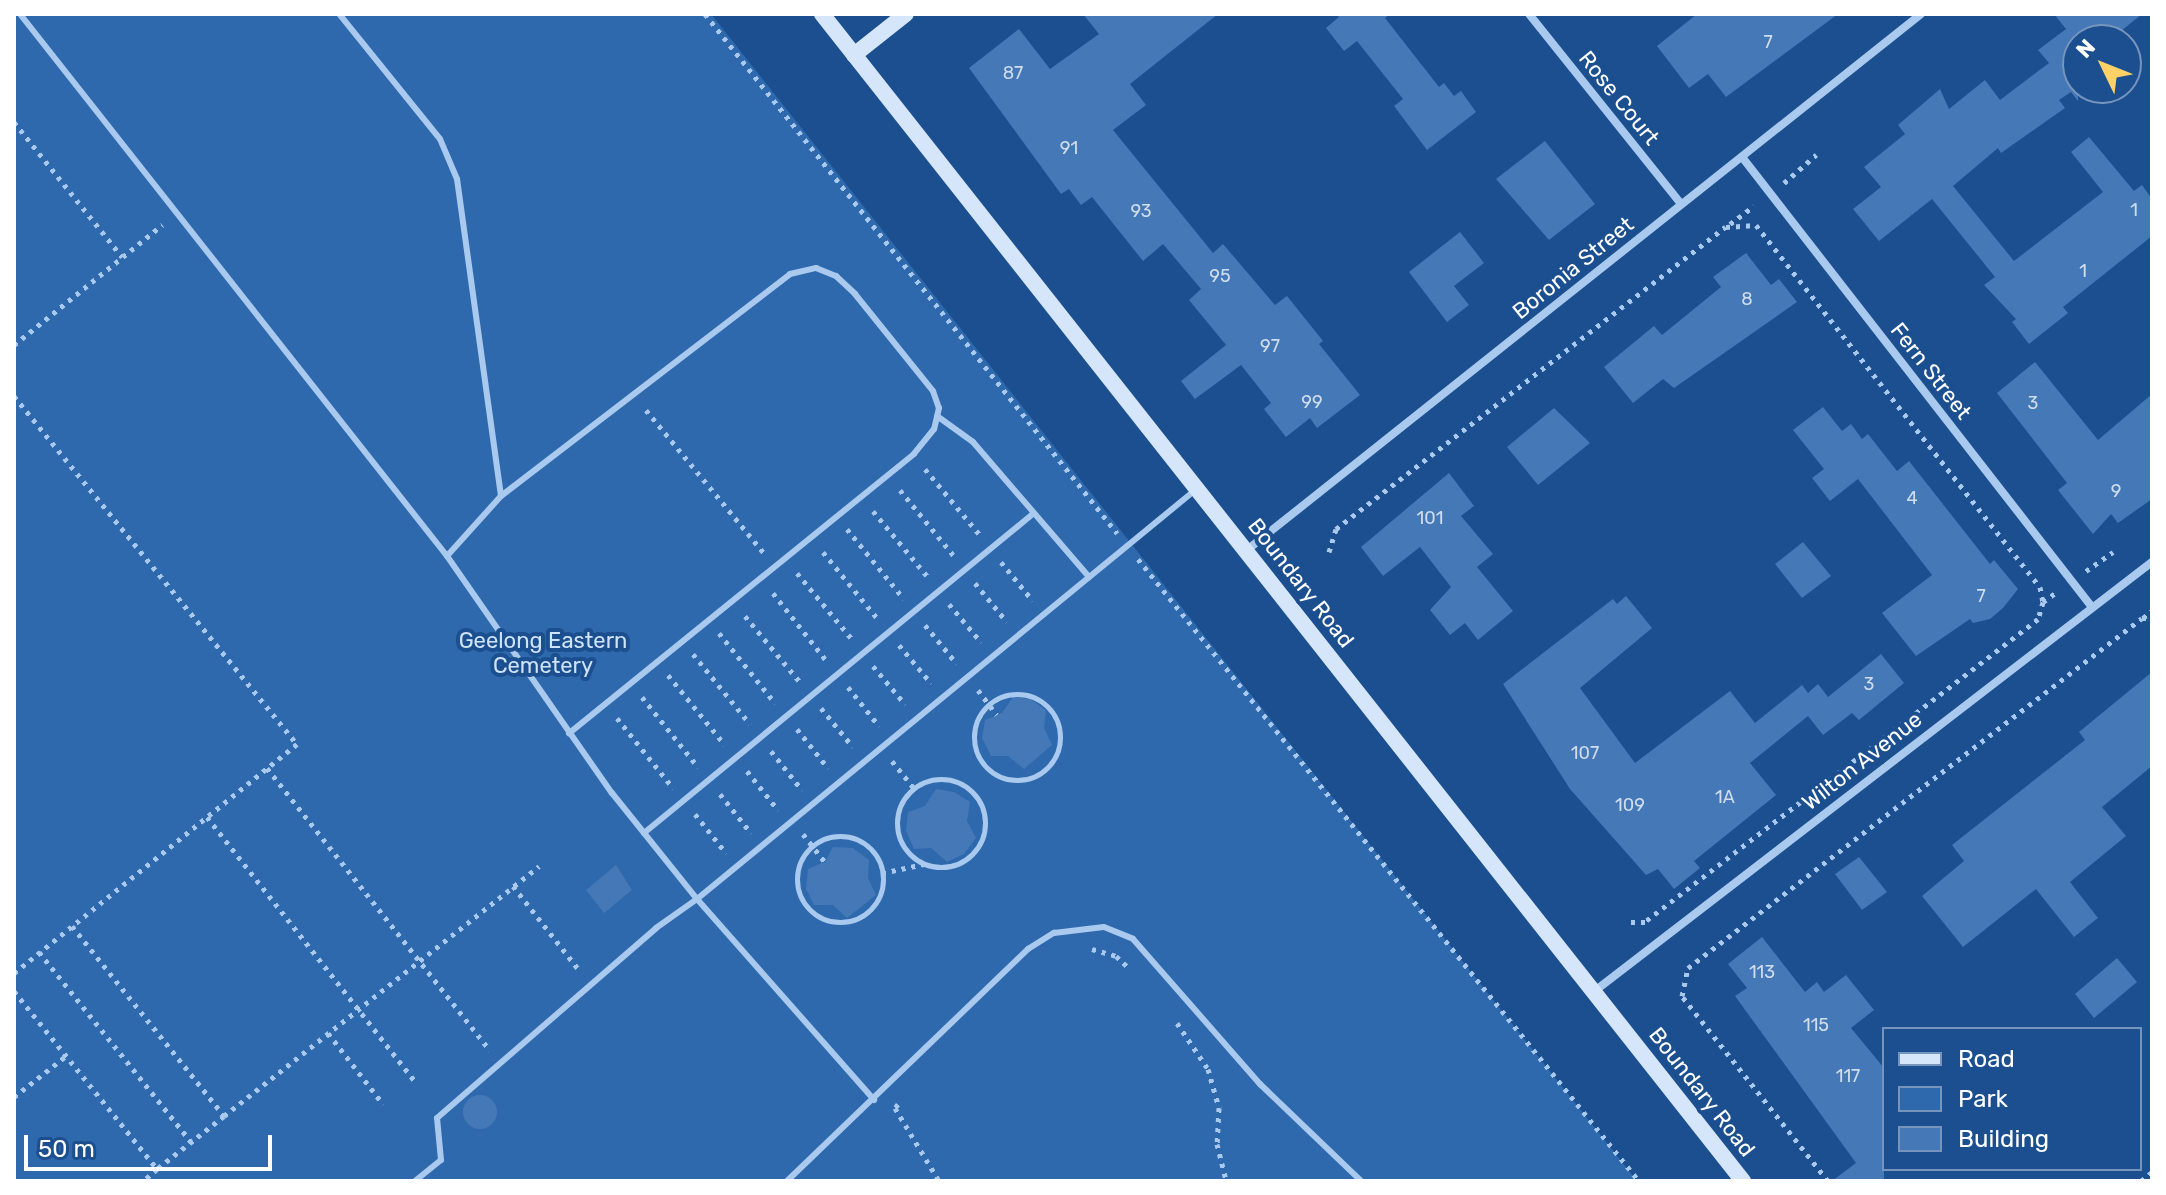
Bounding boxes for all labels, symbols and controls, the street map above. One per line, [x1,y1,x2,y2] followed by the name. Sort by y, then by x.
[2062,24,2142,104] north arrow
[1763,31,1773,53] house number: 7
[2070,34,2101,64] text: N
[1573,46,1665,150] street label: Rose Court
[1003,62,1023,84] house number: 87
[1060,137,1078,159] house number: 91
[2130,199,2138,221] house number: 1
[1130,200,1152,222] house number: 93
[1507,211,1639,325] street label: Boronia Street
[2079,260,2087,282] house number: 1
[1209,265,1231,287] house number: 95
[1741,288,1753,310] house number: 8
[1885,317,1977,425] street label: Fern Street
[1260,335,1280,357] house number: 97
[1301,391,1323,413] house number: 99
[2028,392,2038,414] house number: 3
[2111,480,2121,502] house number: 9
[1906,487,1918,509] house number: 4
[1417,507,1443,529] house number: 101
[1242,513,1360,653] street label: Boundary Road
[1976,585,1986,607] house number: 7
[459,627,627,678] park label: Geelong Eastern Cemetery
[1864,673,1874,695] house number: 3
[1797,706,1927,816] street label: Wilton Avenue
[1571,742,1599,764] house number: 107
[1715,786,1735,808] house number: 1A
[1615,794,1645,816] house number: 109
[1749,961,1775,983] house number: 113
[1803,1014,1829,1036] house number: 115
[1643,1022,1761,1162] street label: Boundary Road
[1882,1027,2142,1171] legend
[1958,1045,2015,1073] text: Road
[1836,1065,1860,1087] house number: 117
[1958,1085,2008,1113] text: Park
[28,1119,276,1169] scale bar
[1958,1125,2049,1153] text: Building
[38,1135,95,1163] text: 50 m

